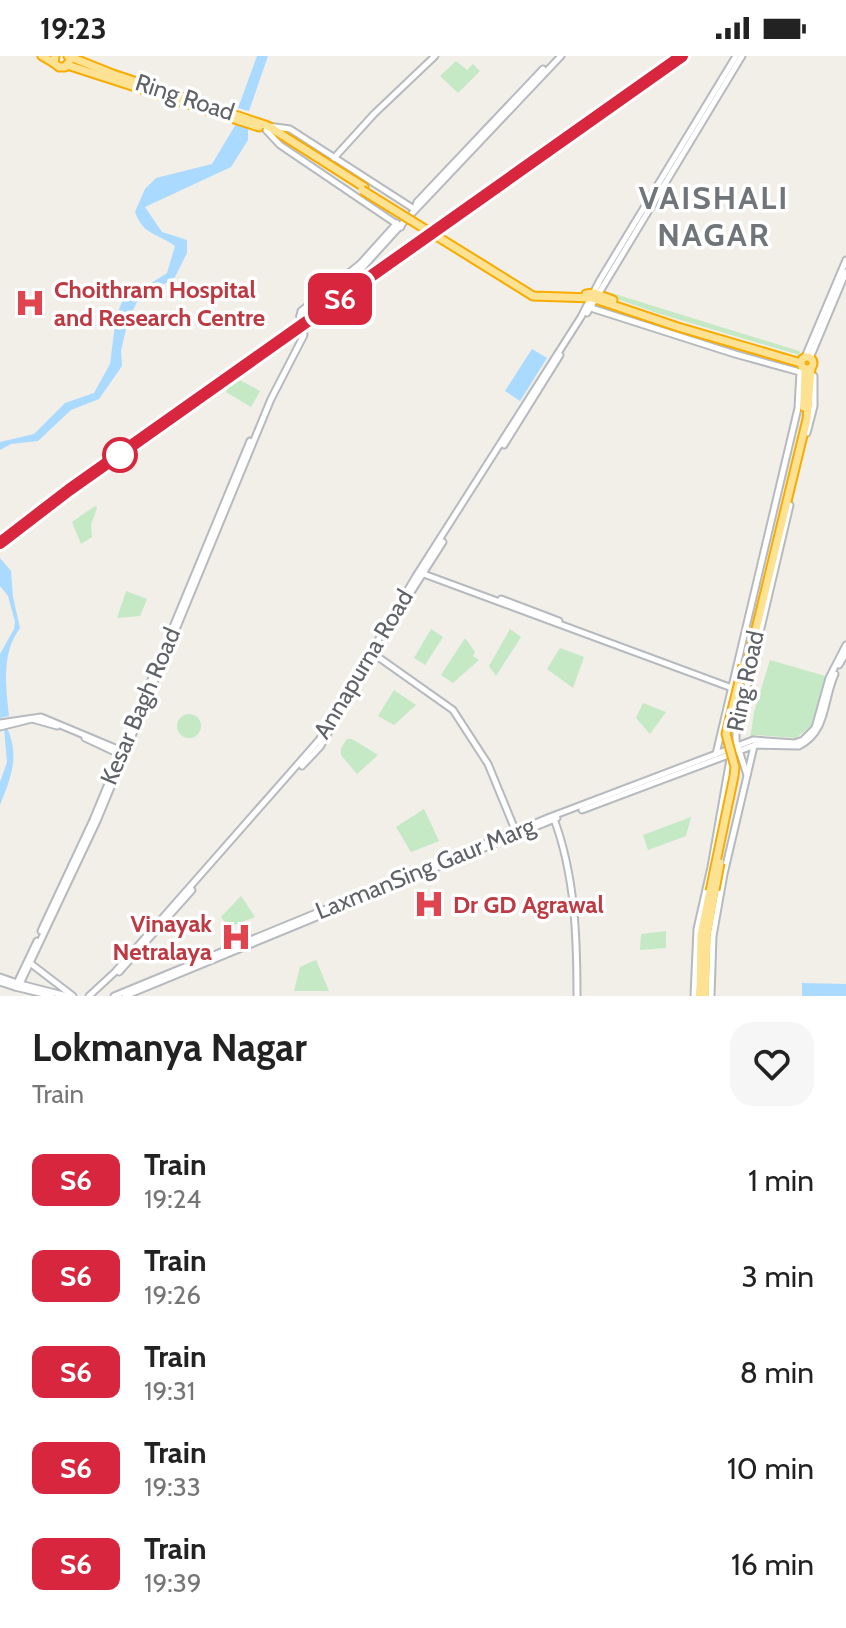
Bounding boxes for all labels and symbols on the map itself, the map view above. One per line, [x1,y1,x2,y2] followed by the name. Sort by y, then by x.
[132,67,238,127] street label: Ring Road
[639,178,789,254] district label: VAISHALI NAGAR
[304,273,376,325] line badge: S6
[54,275,265,332] place label: Choithram Hospital and Research Centre
[13,286,47,320] hospital icon: Choithram Hospital and Research Centre
[103,438,137,472] unlabelled marker
[307,584,419,744] street label: Annapurna Road
[94,623,186,789] street label: Kesar Bagh Road
[720,628,770,734] street label: Ring Road
[311,810,540,925] street label: LaxmanSing Gaur Marg
[412,887,446,921] hospital icon: Dr GD Agrawal
[453,890,604,919] place label: Dr GD Agrawal
[113,909,212,966] place label: Vinayak Netralaya
[219,920,253,954] hospital icon: Vinayak Netralaya

